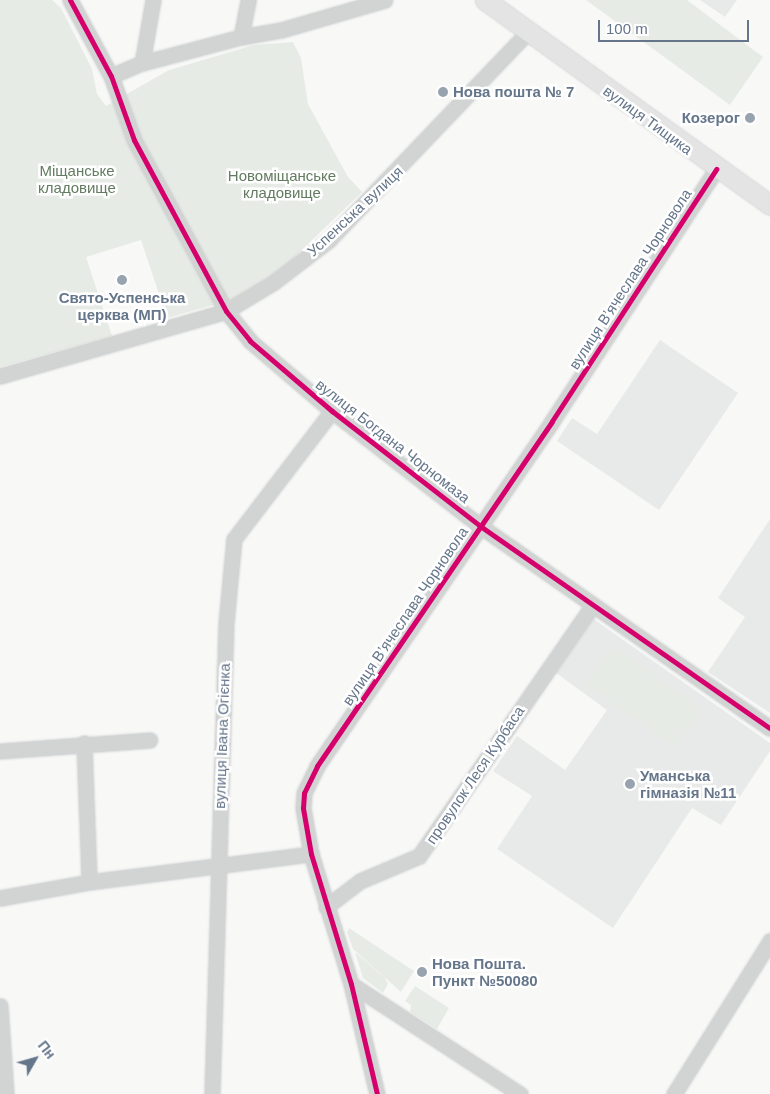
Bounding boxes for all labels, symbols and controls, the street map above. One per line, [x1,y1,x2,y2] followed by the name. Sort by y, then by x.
[600,10,751,42] scale bar
[606,20,648,37] text: 100 m
[600,82,696,158] street label: вулиця Тищика
[453,83,574,101] place label: Нова пошта № 7
[437,86,449,98] marker: Нова пошта № 7
[682,109,740,127] place label: Козерог
[744,112,756,124] marker: Козерог
[38,161,116,196] park label: Міщанське кладовище
[303,162,407,260] street label: Успенська вулиця
[228,166,336,201] park label: Новоміщанське кладовище
[565,185,695,373] street label: вулиця В’ячеслава Чорновола
[116,274,128,286] marker: Свято-Успенська церква (МП)
[59,288,185,323] place label: Свято-Успенська церква (МП)
[312,375,474,507] street label: вулиця Богдана Чорномаза
[338,523,472,709] street label: вулиця В’ячеслава Чорновола
[210,663,234,809] street label: вулиця Івана Огієнка
[422,703,528,847] street label: провулок Леся Курбаса
[640,766,736,801] place label: Уманська гімназія №11
[624,778,636,790] marker: Уманська гімназія №11
[432,954,538,989] place label: Нова Пошта. Пункт №50080
[416,966,428,978] marker: Нова Пошта. Пункт №50080
[10,1034,60,1084] north arrow
[35,1038,59,1062] text: Пн

